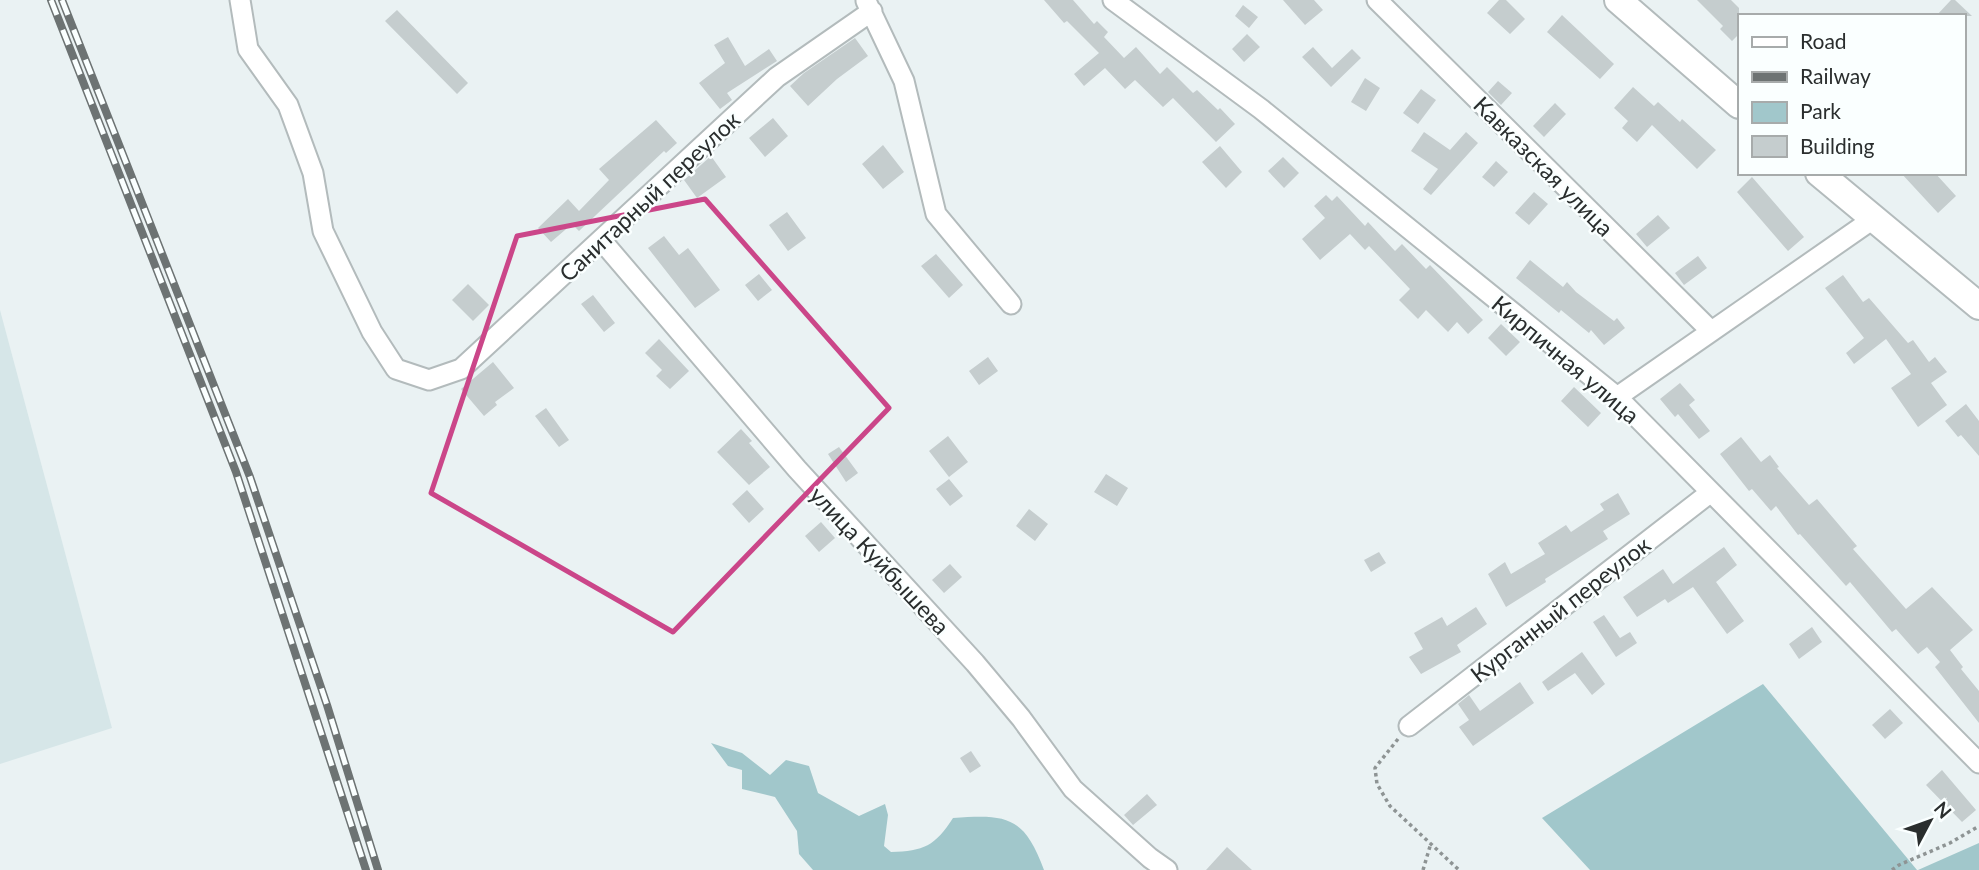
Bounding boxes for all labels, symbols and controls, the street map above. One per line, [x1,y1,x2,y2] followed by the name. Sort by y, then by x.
[1738,14,1965,175] legend
[1800,28,1847,53] text: Road
[1800,63,1871,88] text: Railway
[1468,90,1620,242] street label: Кавказская улица
[1800,98,1841,123] text: Park
[553,105,745,287] street label: Санитарный переулок
[1800,133,1875,158] text: Building
[1487,289,1645,429] street label: Кирпичная улица
[804,480,956,640] street label: улица Куйбышева
[1465,530,1656,688] street label: Курганный переулок
[1895,786,1965,856] north arrow
[1930,796,1957,823] text: N

